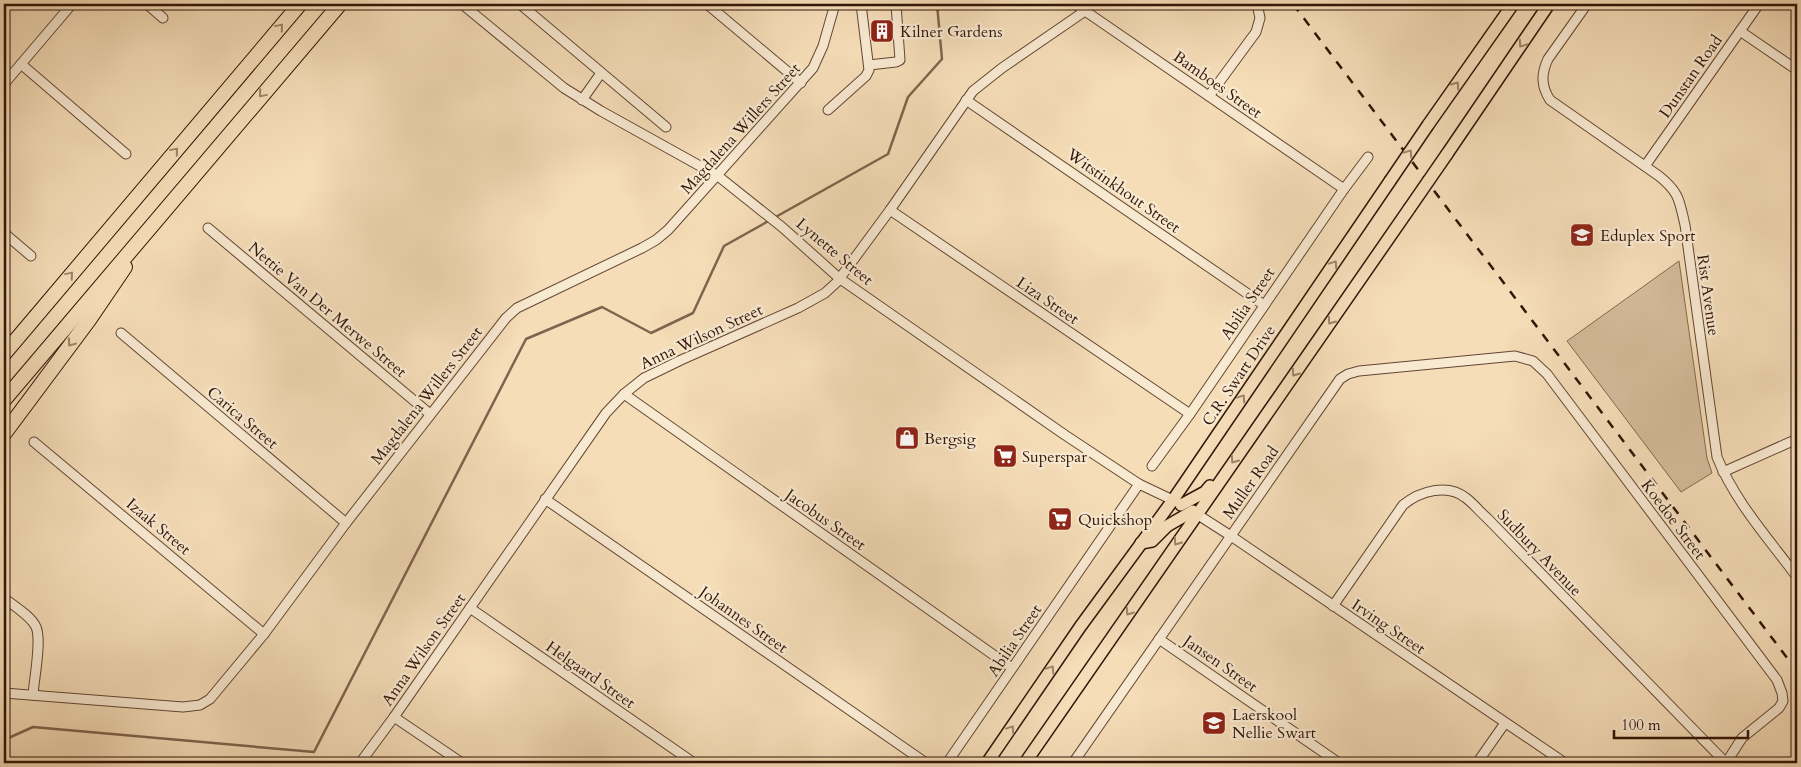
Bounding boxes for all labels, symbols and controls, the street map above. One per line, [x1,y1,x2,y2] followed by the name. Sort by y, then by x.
[869,18,895,44] building icon: Kilner Gardens
[900,21,1003,43] place label: Kilner Gardens
[275,23,284,32] one-way arrow
[1654,30,1728,123] street label: Dunstan Road
[1519,38,1528,48] one-way arrow
[1169,46,1266,124] street label: Bamboes Street
[676,58,806,199] street label: Magdalena Willers Street
[1450,81,1459,91] one-way arrow
[260,88,268,97] one-way arrow
[1061,143,1185,238] street label: Witstinkhout Street
[170,147,179,156] one-way arrow
[1403,149,1412,159] one-way arrow
[791,213,878,291] street label: Lynette Street
[1569,222,1595,248] school or university icon: Eduplex Sport
[1600,225,1695,247] place label: Eduplex Sport
[243,237,411,383] street label: Nettie Van Der Merwe Street
[1691,253,1725,337] street label: Rist Avenue
[1328,260,1337,270] one-way arrow
[1216,263,1280,344] street label: Abilia Street
[65,272,73,281] one-way arrow
[1012,272,1083,330] street label: Liza Street
[637,299,766,375] street label: Anna Wilson Street
[1328,315,1337,324] one-way arrow
[1197,321,1281,430] street label: C.R. Swart Drive
[366,322,488,469] street label: Magdalena Willers Street
[68,337,77,347] one-way arrow
[1292,367,1301,377] one-way arrow
[202,382,283,454] street label: Carica Street
[1236,395,1245,404] one-way arrow
[894,425,920,451] shop icon: Bergsig
[924,428,976,450] place label: Bergsig
[1218,441,1284,524] street label: Muller Road
[992,443,1018,469] supermarket icon: Superspar
[1022,446,1087,468] place label: Superspar
[1231,454,1240,464] one-way arrow
[1636,475,1711,564] street label: Koedoe Street
[779,483,870,556] street label: Jacobus Street
[121,493,195,560] street label: Izaak Street
[1492,504,1586,601] street label: Sudbury Avenue
[1047,506,1073,532] supermarket icon: Quickshop
[1078,509,1152,531] place label: Quickshop
[1174,537,1183,546] one-way arrow
[693,580,792,658] street label: Johannes Street
[377,589,471,710] street label: Anna Wilson Street
[1347,594,1430,660] street label: Irving Street
[983,600,1047,681] street label: Abilia Street
[1126,606,1135,615] one-way arrow
[1177,629,1262,697] street label: Jansen Street
[541,636,640,714] street label: Helgaard Street
[1045,665,1055,674] one-way arrow
[1232,704,1316,744] place label: Laerskool Nellie Swart
[1614,707,1747,739] scale bar
[1201,710,1227,736] school or university icon: Laerskool Nellie Swart
[1621,715,1661,735] text: 100 m
[1005,725,1014,735] one-way arrow

